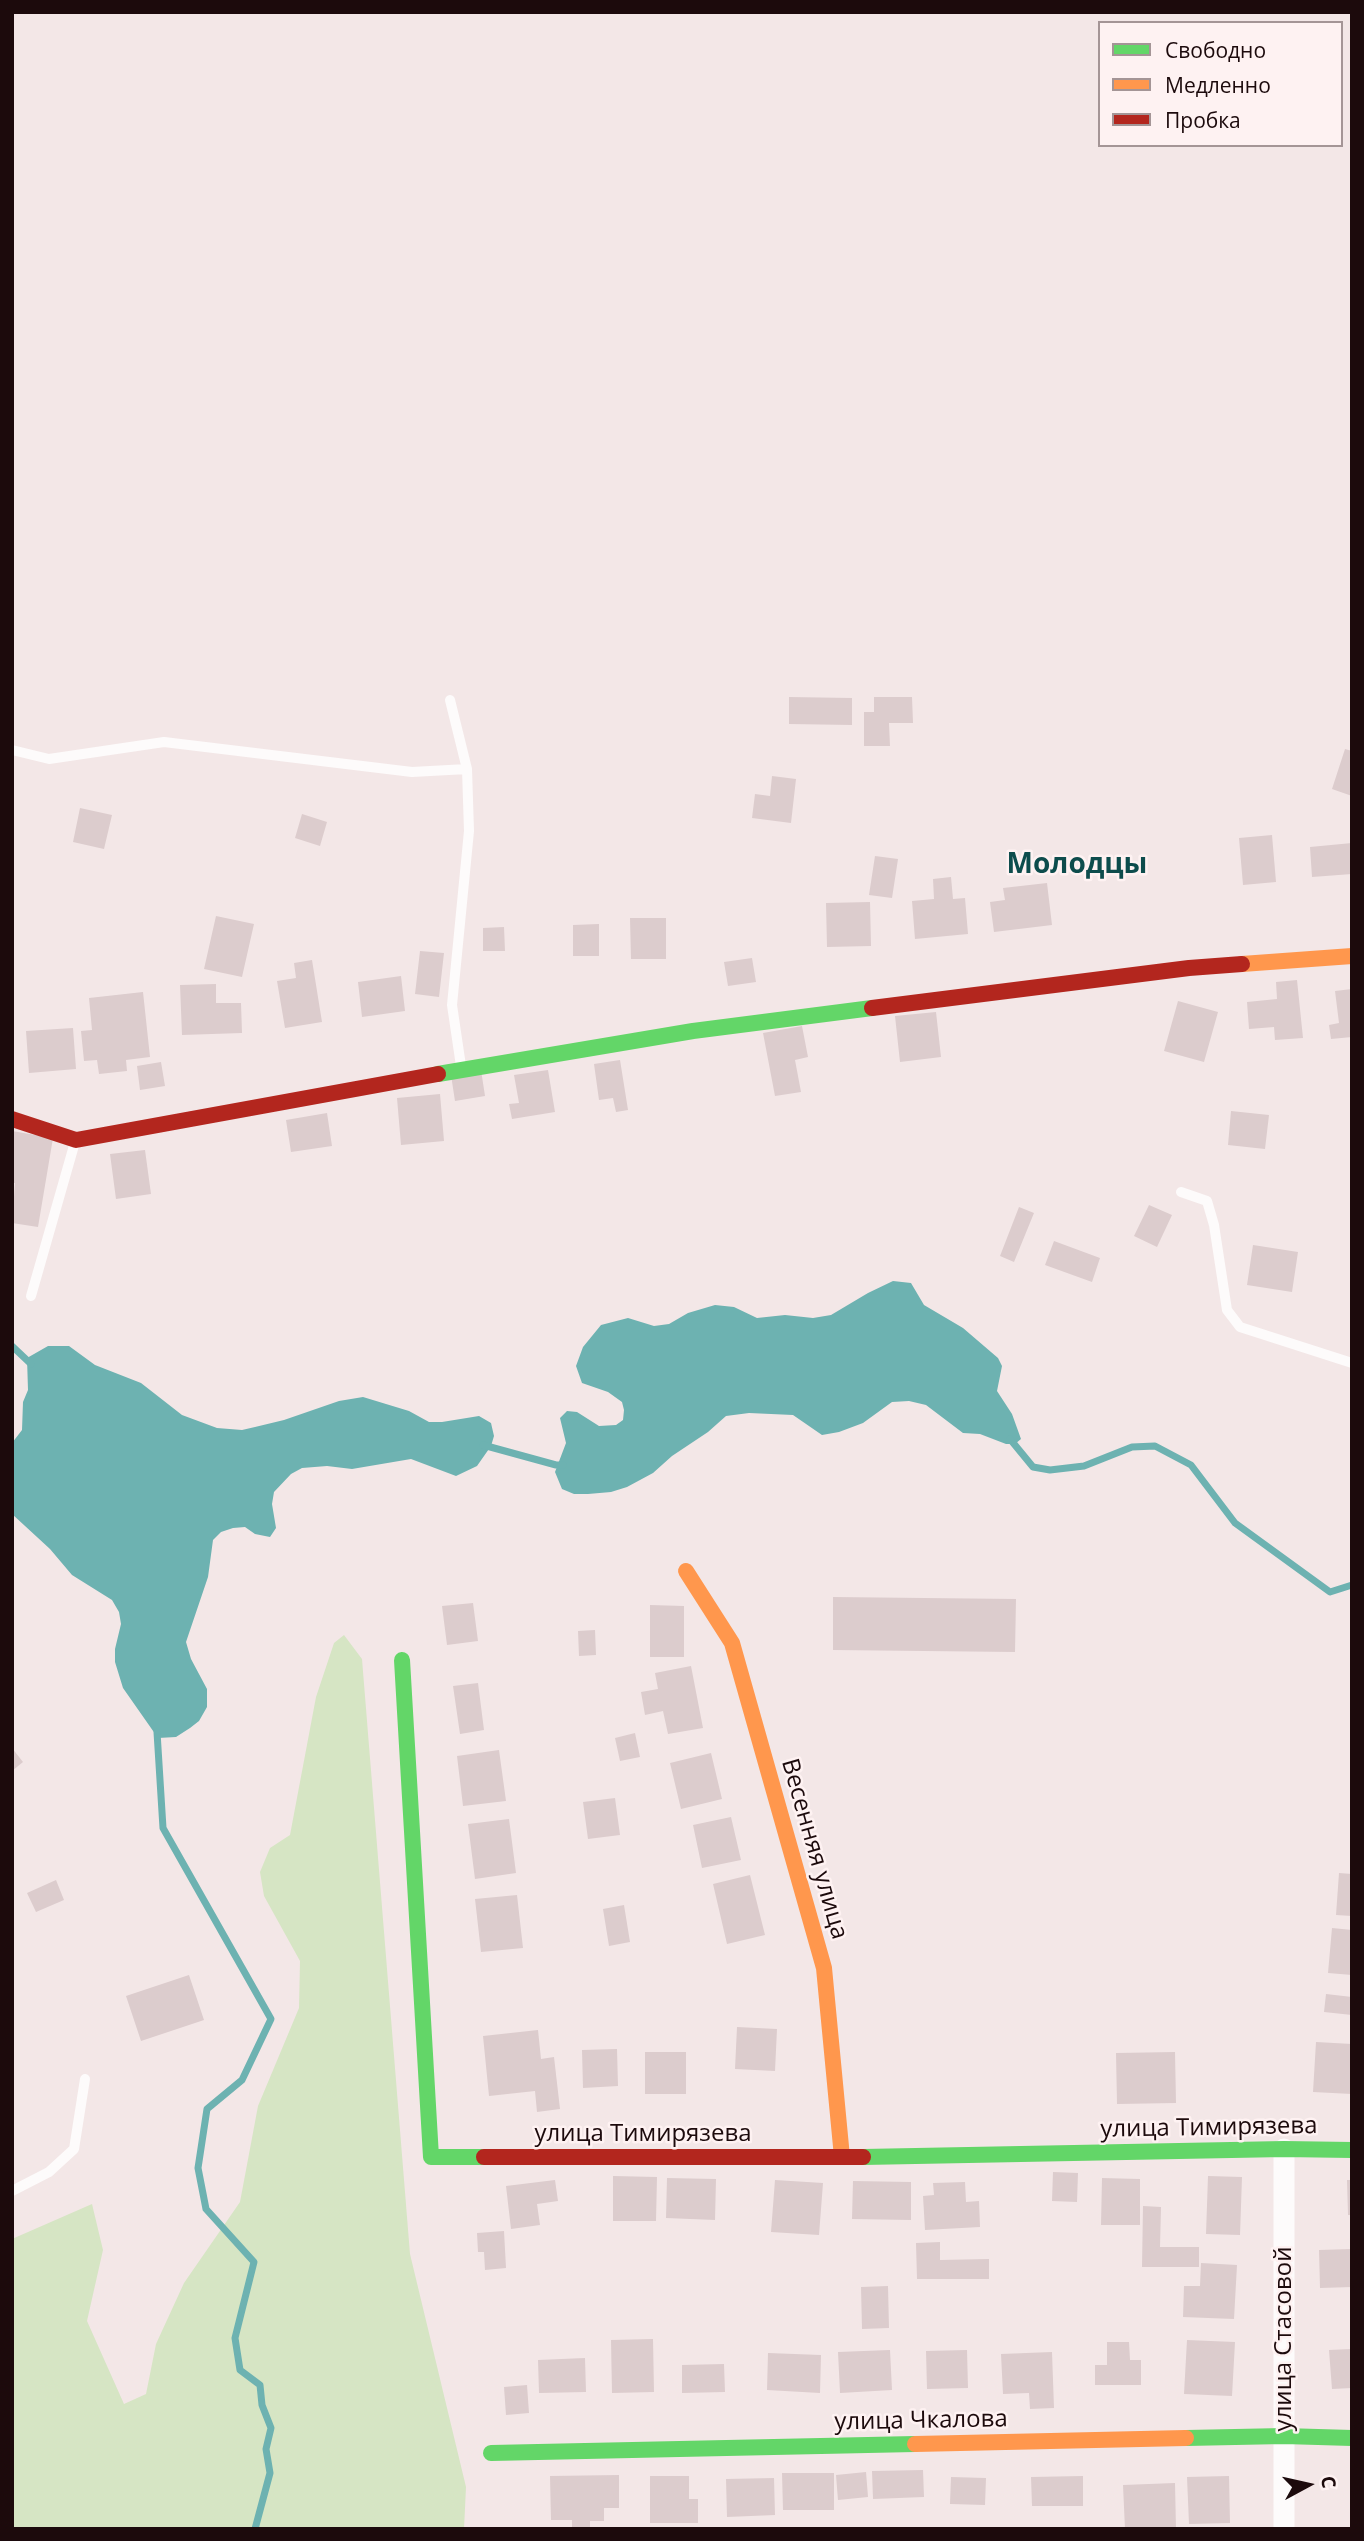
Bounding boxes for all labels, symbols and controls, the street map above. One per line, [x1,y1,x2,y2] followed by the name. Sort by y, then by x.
[1098,21,1343,147] legend
[1165,36,1266,64] text: Свободно
[1165,71,1271,99] text: Медленно
[1165,106,1241,134] text: Пробка
[1007,848,1147,882] district label: Молодцы
[774,1755,854,1943] street label: Весенняя улица
[1100,2112,1318,2144] street label: улица Тимирязева
[534,2120,752,2148] street label: улица Тимирязева
[1270,2247,1298,2431] street label: улица Стасовой
[834,2405,1008,2437] street label: улица Чкалова
[1273,2450,1343,2520] north arrow
[1315,2474,1343,2490] text: С

